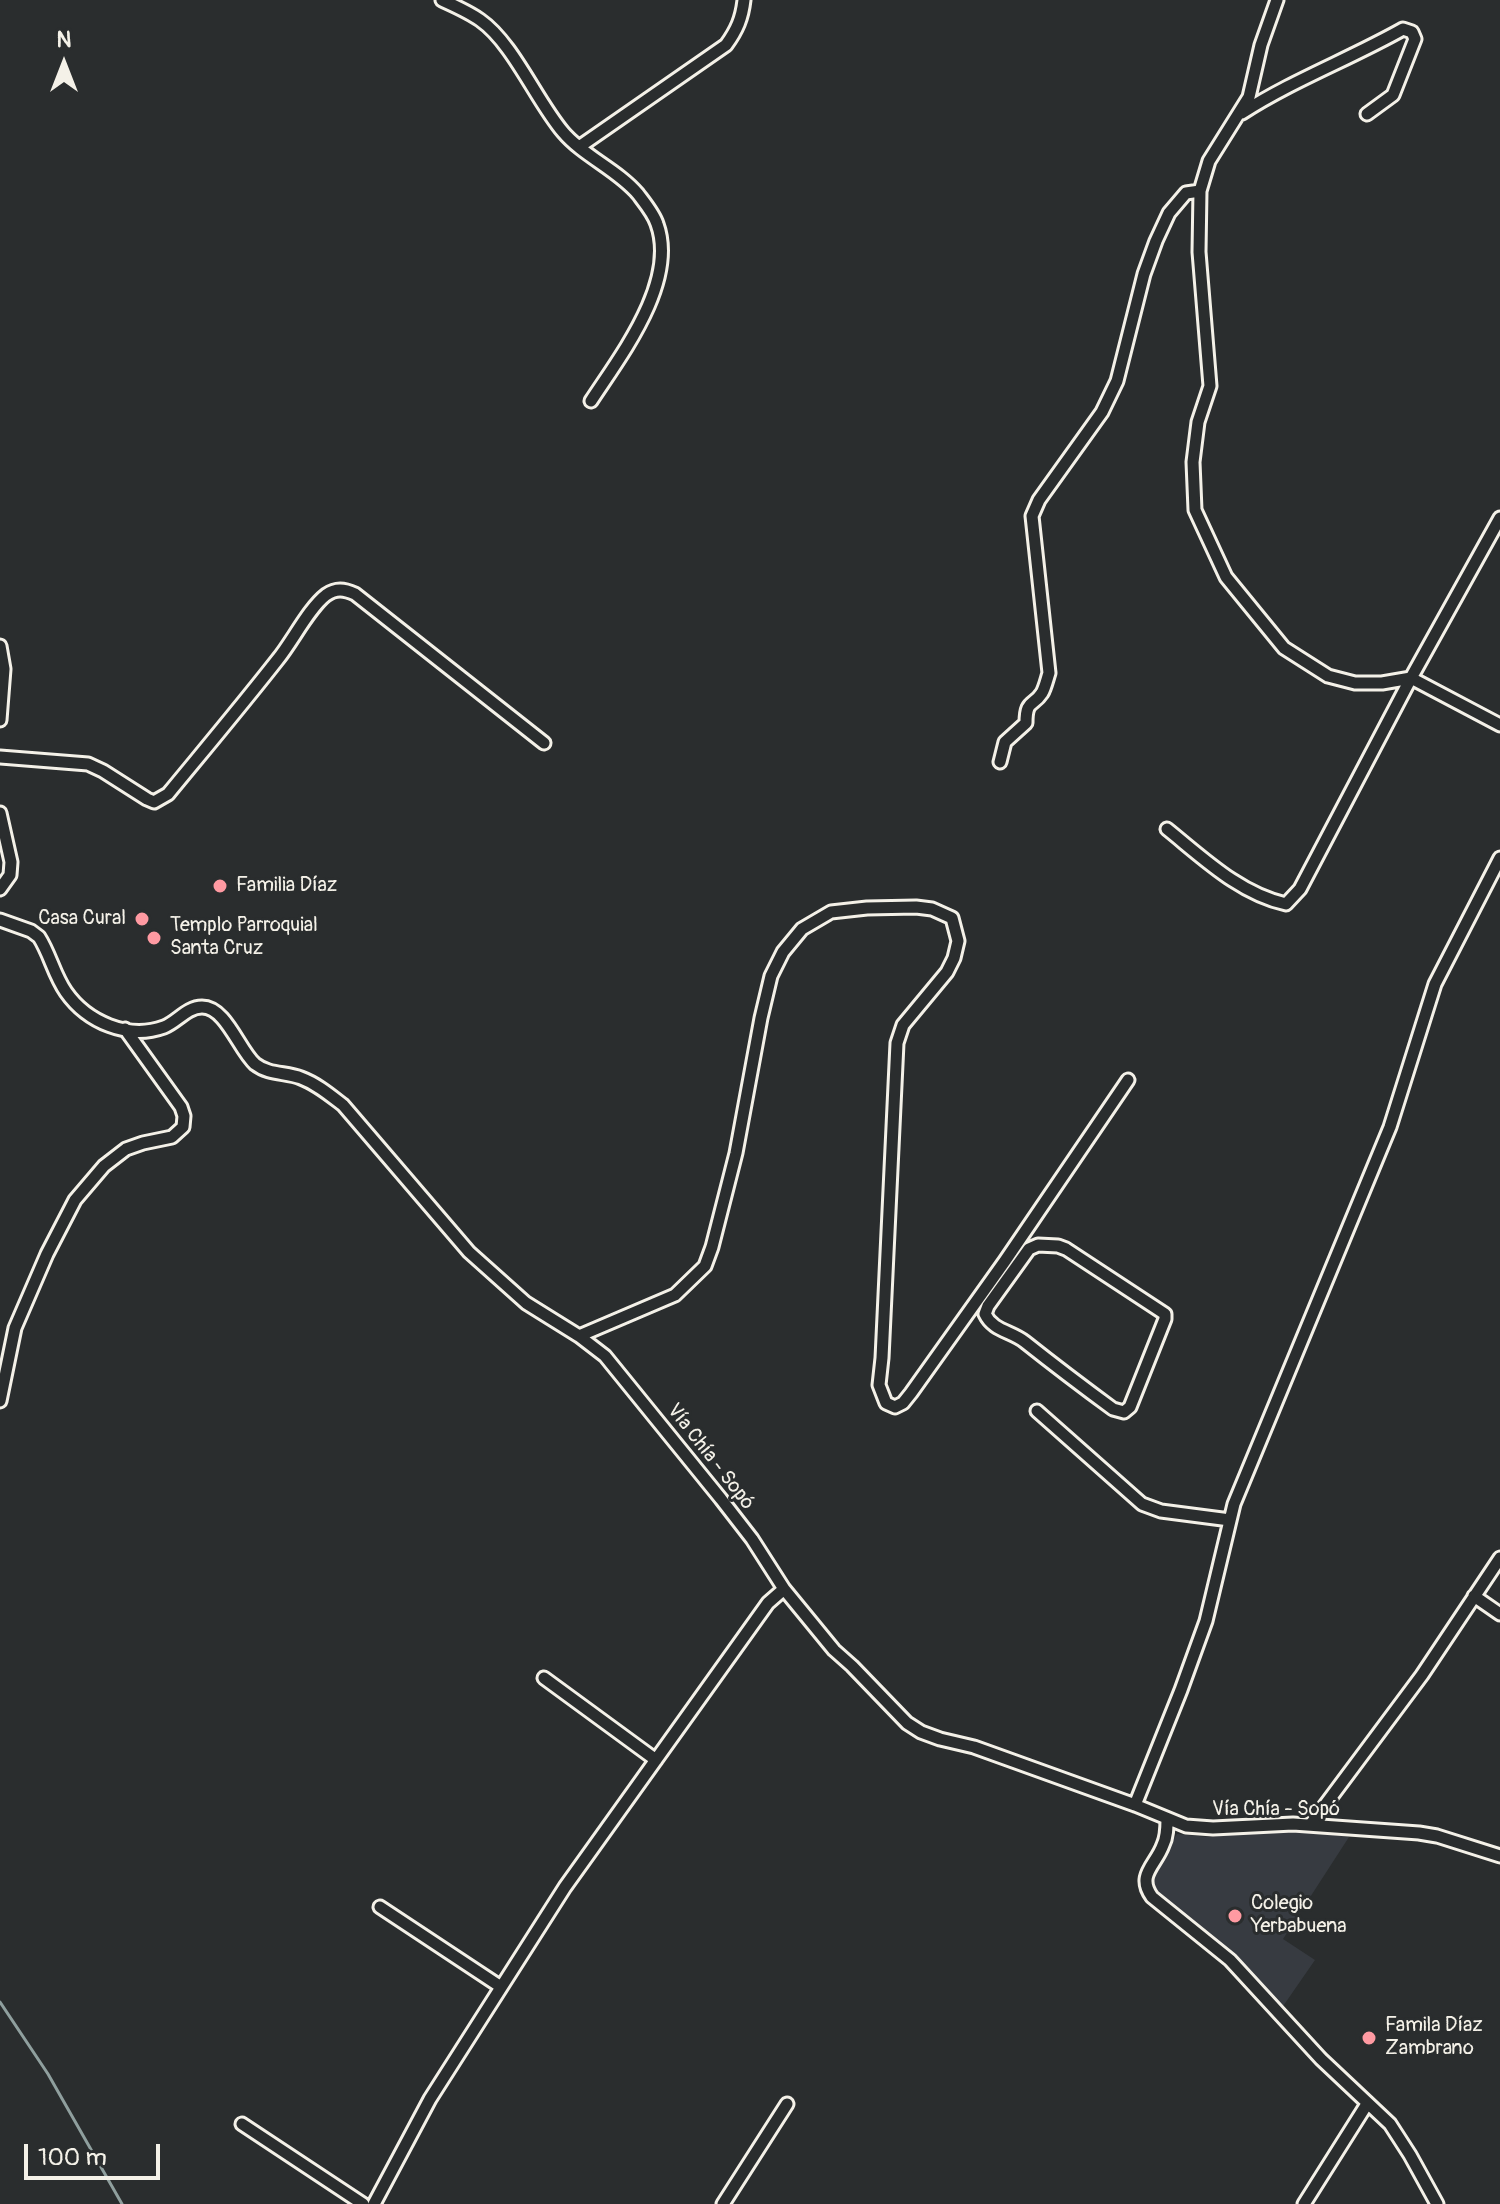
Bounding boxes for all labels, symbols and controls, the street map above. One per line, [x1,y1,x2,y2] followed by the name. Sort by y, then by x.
[24,24,104,104] north arrow
[57,26,71,54] text: N
[236,874,337,898] place label: Familia Díaz
[211,877,229,895] marker: Familia Díaz
[38,907,126,931] place label: Casa Cural
[133,910,151,928] marker: Casa Cural
[170,914,318,961] place label: Templo Parroquial Santa Cruz
[145,929,163,947] marker: Templo Parroquial Santa Cruz
[661,1399,759,1515] street label: Vía Chía - Sopó
[1212,1798,1340,1822] street label: Vía Chía - Sopó
[1251,1892,1346,1939] place label: Colegio Yerbabuena
[1226,1907,1244,1925] marker: Colegio Yerbabuena
[1385,2014,1483,2061] place label: Famila Díaz Zambrano
[1360,2029,1378,2047] marker: Famila Díaz Zambrano
[28,2128,164,2178] scale bar
[38,2143,107,2172] text: 100 m

